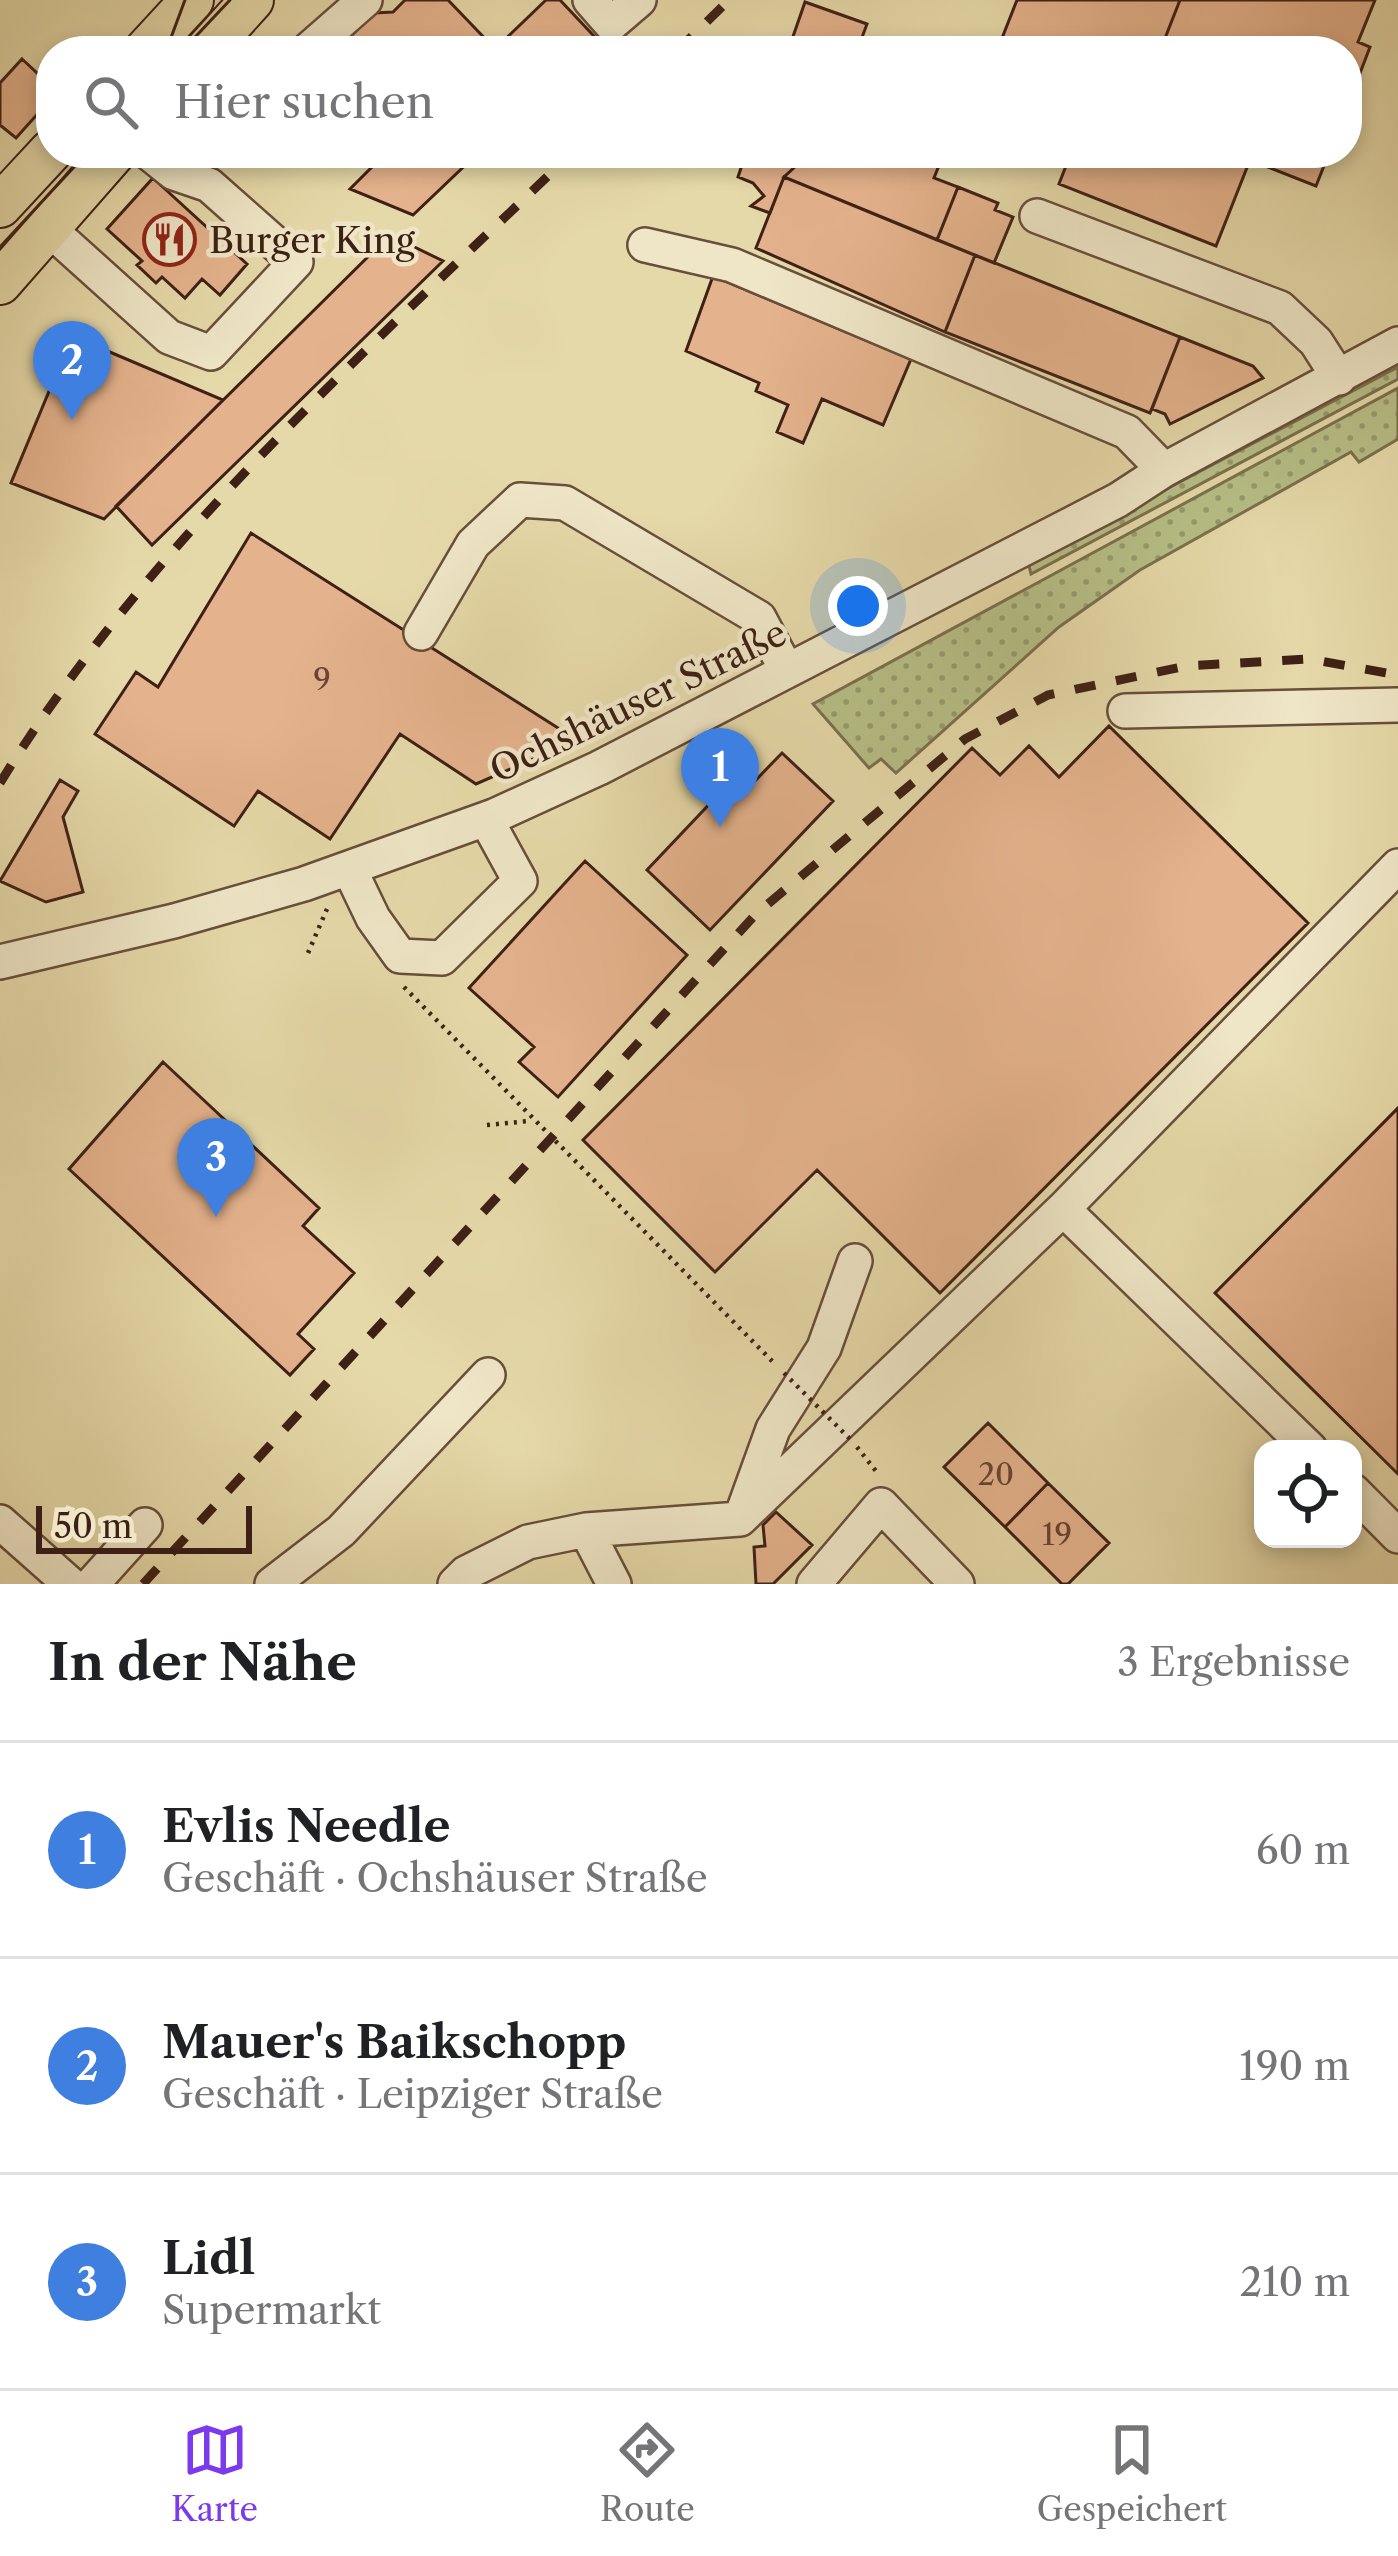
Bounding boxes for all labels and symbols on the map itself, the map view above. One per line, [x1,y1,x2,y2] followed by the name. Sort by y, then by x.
[142,212,198,268] restaurant icon: Burger King
[209,218,416,262] place label: Burger King
[33,321,111,420] pin: 2
[828,576,888,636] your location
[483,610,793,792] street label: Ochshäuser Straße
[313,661,331,698] house number: 9
[681,728,759,827] pin: 1
[177,1118,255,1217] pin: 3
[978,1456,1014,1493] house number: 20
[36,1500,252,1553] scale bar
[1042,1516,1072,1553] house number: 19

